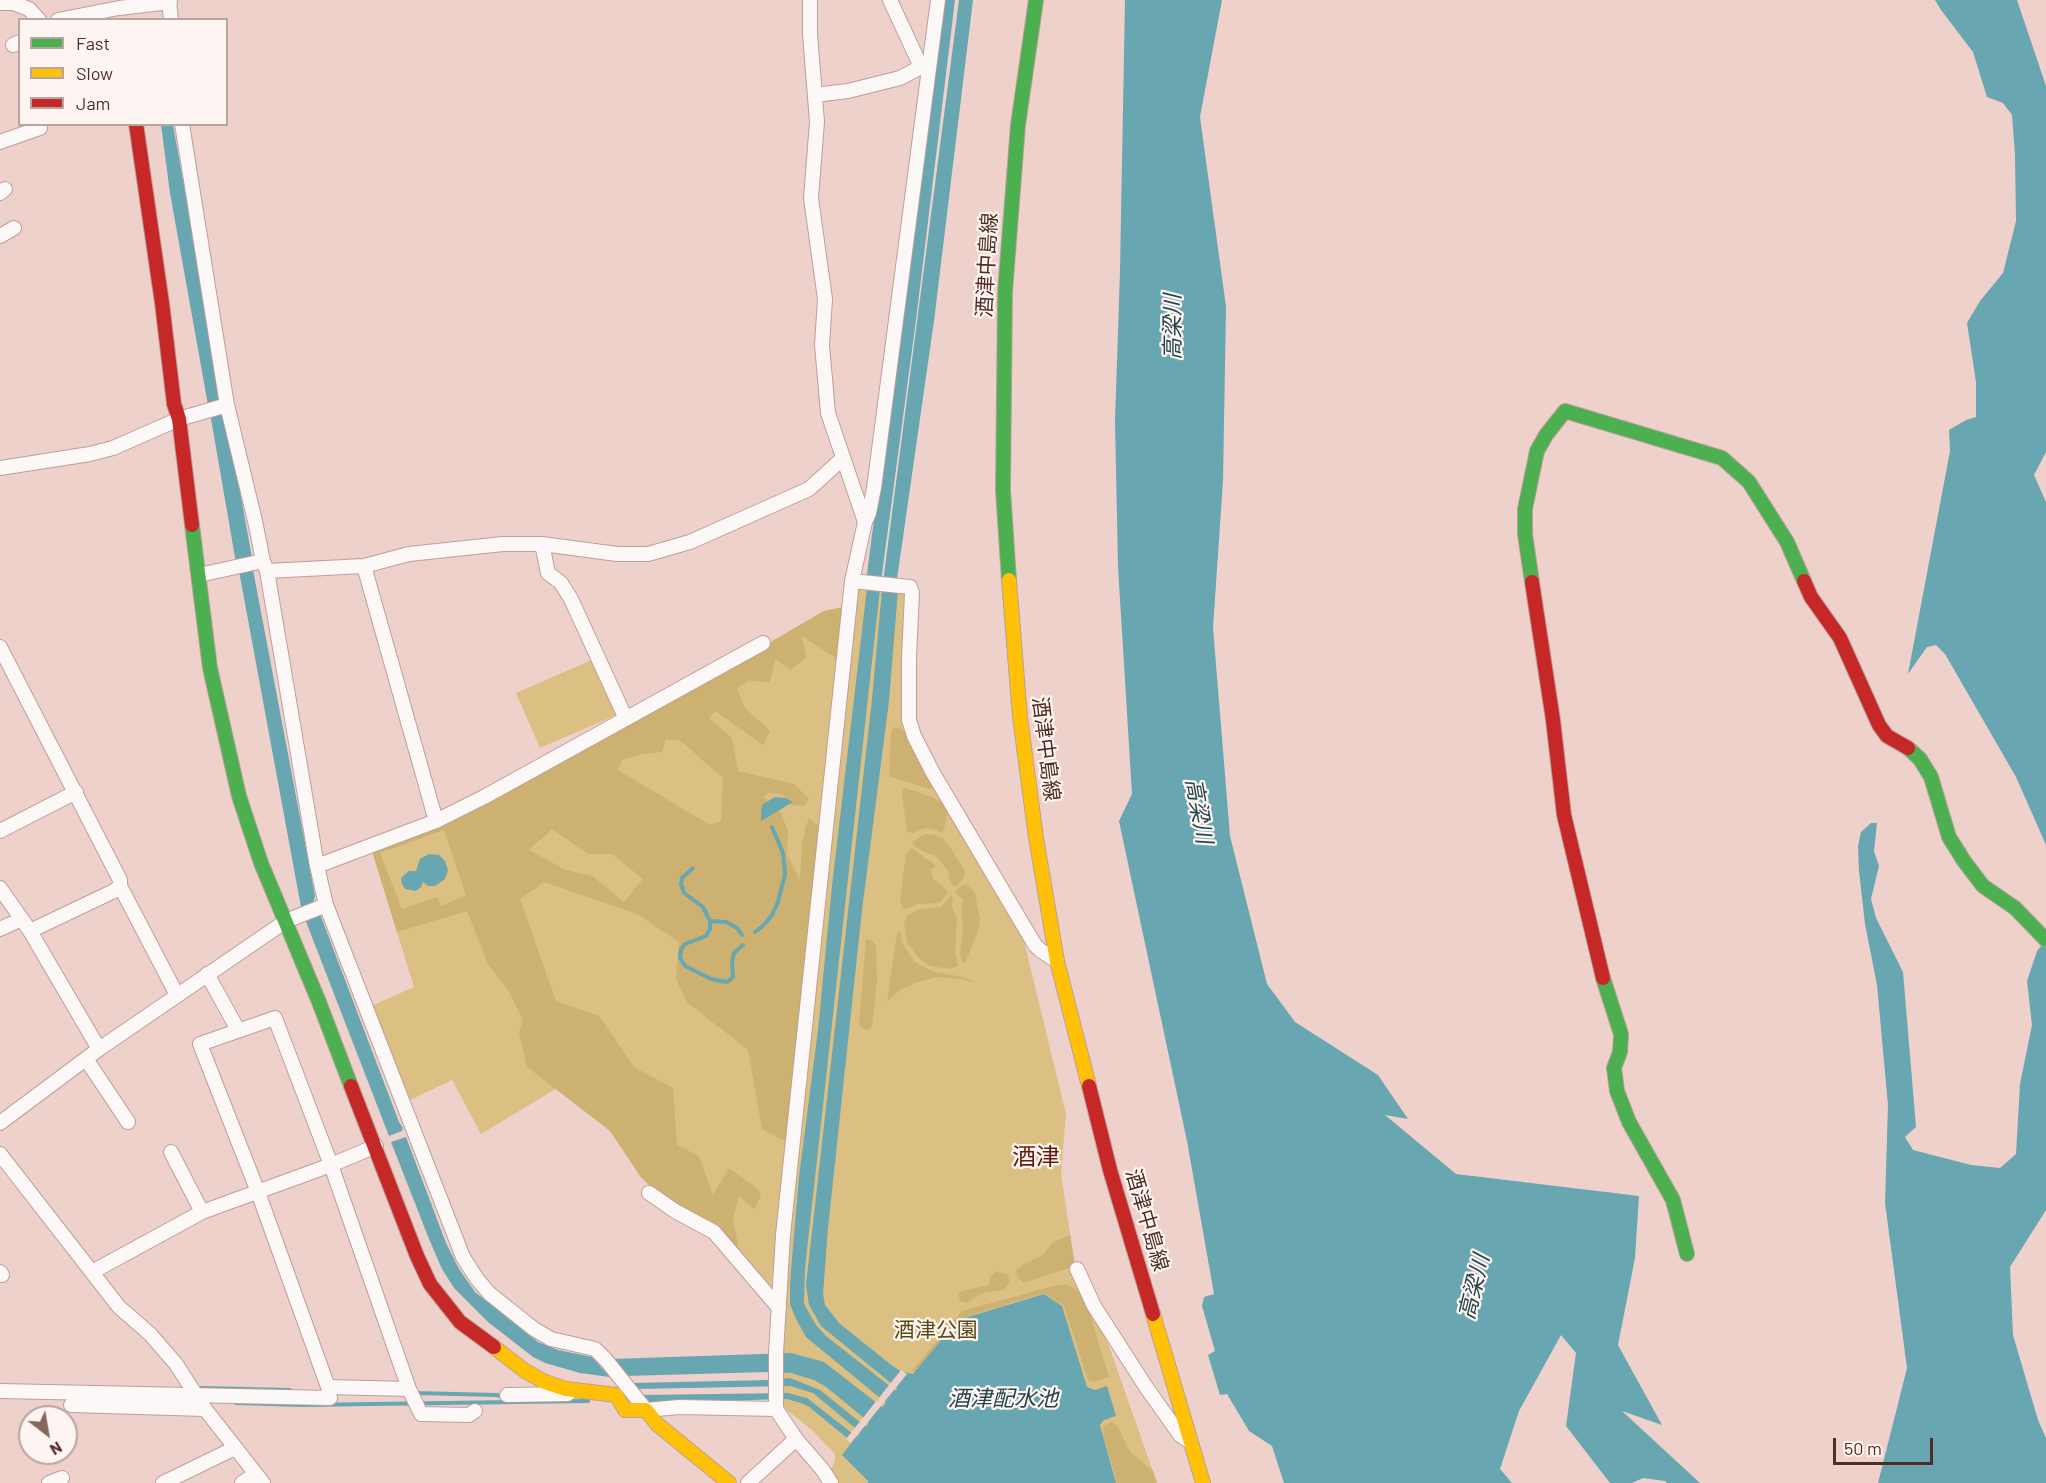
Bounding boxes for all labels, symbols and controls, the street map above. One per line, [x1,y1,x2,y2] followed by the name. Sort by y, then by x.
[18,18,228,126] legend
[76,32,110,54] text: Fast
[76,62,113,84] text: Slow
[76,92,110,114] text: Jam
[972,212,1002,318] street label: 酒津中島線
[1160,294,1186,360] water label: 高梁川
[1027,695,1065,803] street label: 酒津中島線
[1180,776,1218,846] water label: 高梁川
[1012,1143,1060,1171] district label: 酒津
[1120,1166,1174,1274] street label: 酒津中島線
[1453,1252,1495,1322] water label: 高梁川
[894,1317,978,1343] park label: 酒津公園
[948,1386,1058,1412] water label: 酒津配水池
[18,1405,78,1465] north arrow
[1836,1426,1936,1464] scale bar
[1844,1437,1882,1459] text: 50 m
[47,1438,66,1460] text: N

